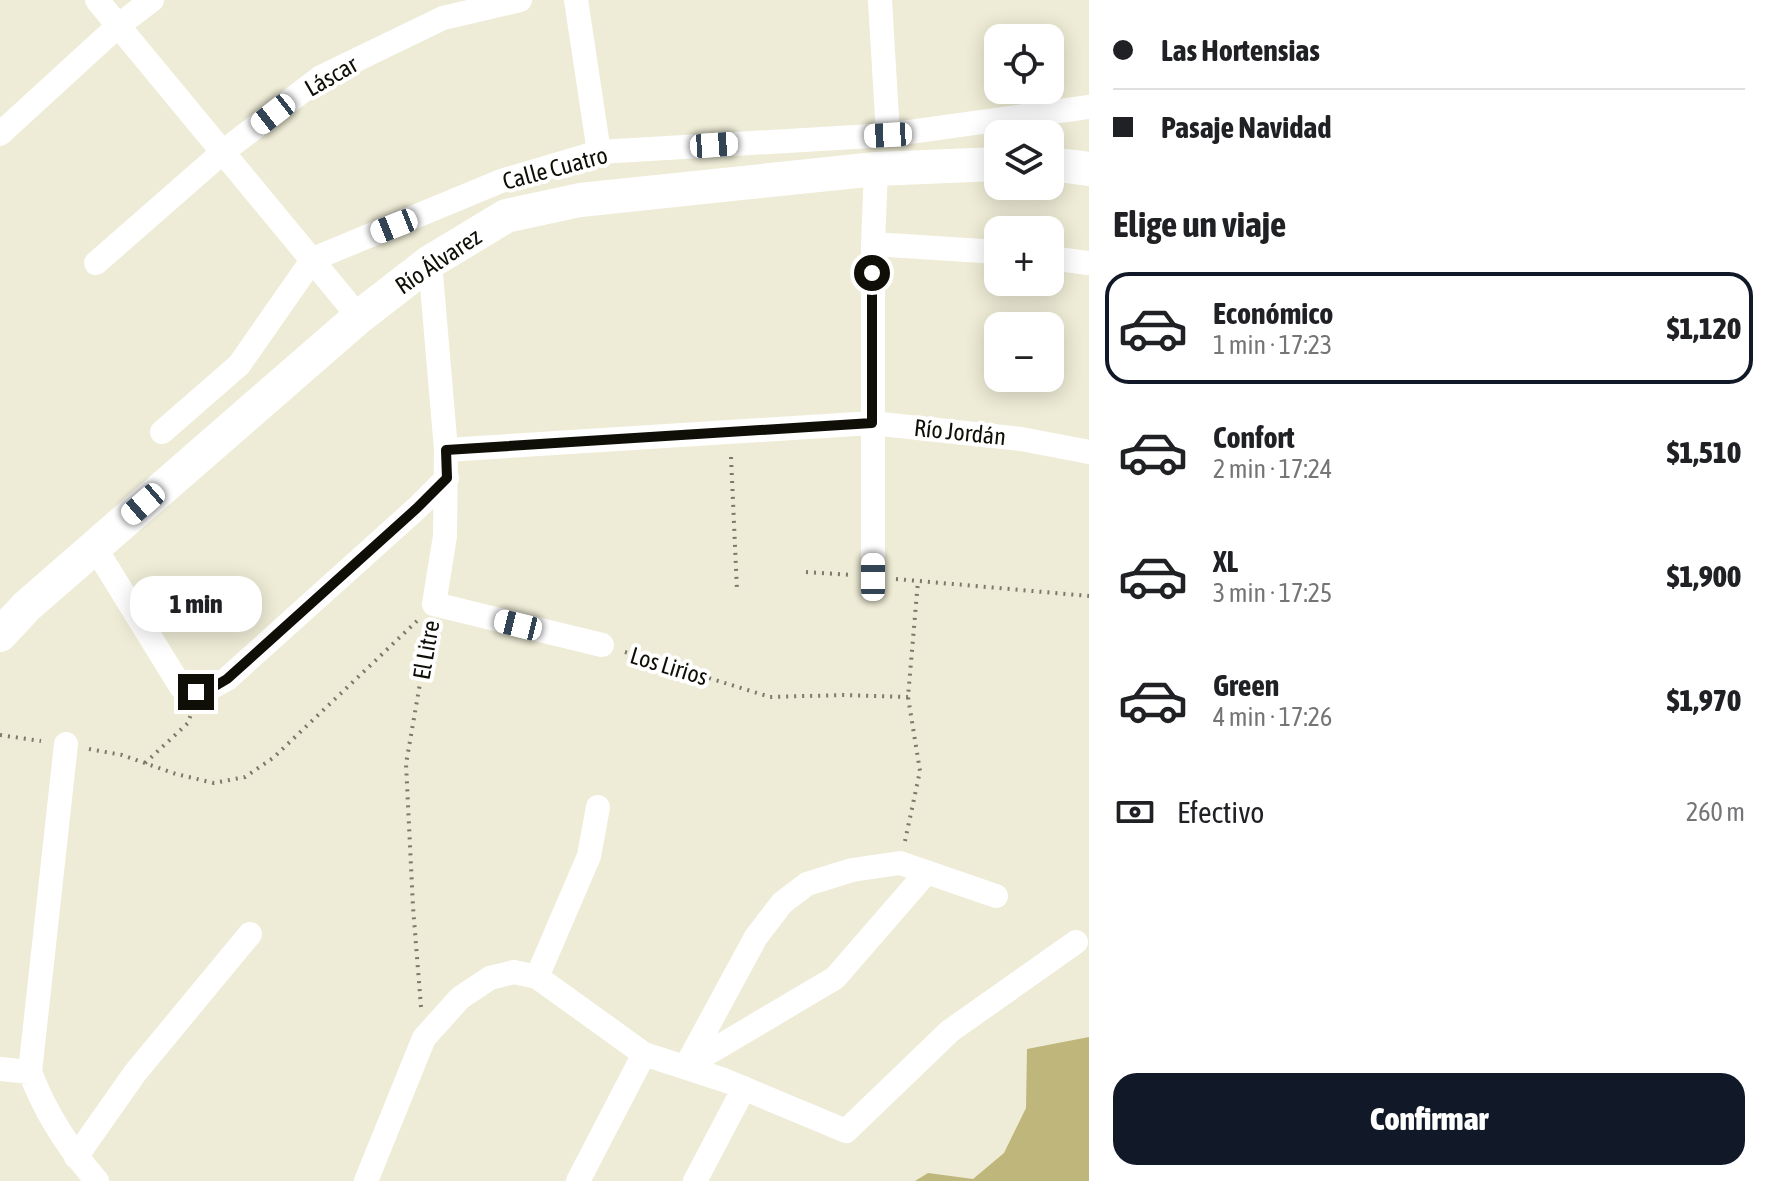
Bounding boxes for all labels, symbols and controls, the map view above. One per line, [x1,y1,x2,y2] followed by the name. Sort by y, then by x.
[984,24,1064,392] map controls
[984,24,1064,104] button: locate
[1161,33,1320,67] text: Las Hortensias
[300,50,363,102] street label: Láscar
[247,90,299,138] car
[1161,110,1332,144] text: Pasaje Navidad
[984,120,1064,200] button: layers
[863,122,913,148] car
[689,131,739,159] car
[500,141,610,195] street label: Calle Cuatro
[1113,203,1286,245] text: Elige un viaje
[367,206,421,246] car
[984,216,1064,296] button: +
[390,222,486,299] street label: Río Álvarez
[854,255,890,291] route start
[1117,292,1189,364] icon: car
[1213,296,1333,330] text: Económico
[1667,311,1741,345] text: $1,120
[984,312,1064,392] button: −
[1213,330,1332,360] text: 1 min · 17:23
[913,414,1007,450] street label: Río Jordán
[1117,416,1189,488] icon: car
[1213,420,1295,454] text: Confort
[1667,435,1741,469] text: $1,510
[1213,454,1332,484] text: 2 min · 17:24
[117,479,169,529] car
[1117,540,1189,612] icon: car
[1213,544,1238,578] text: XL
[861,553,885,601] car
[1667,559,1741,593] text: $1,900
[130,576,262,632] callout: 1 min
[1213,578,1332,608] text: 3 min · 17:25
[169,589,223,619] text: 1 min
[492,608,544,642] car
[408,618,444,682] street label: El Litre
[627,641,711,691] street label: Los Lirios
[1117,664,1189,736] icon: car
[1213,668,1279,702] text: Green
[178,674,214,710] route end
[1667,683,1741,717] text: $1,970
[1213,702,1332,732] text: 4 min · 17:26
[1113,790,1157,834] icon: cash
[1177,795,1264,829] text: Efectivo
[1686,797,1745,827] text: 260 m
[1113,1073,1745,1165] button: Confirmar

